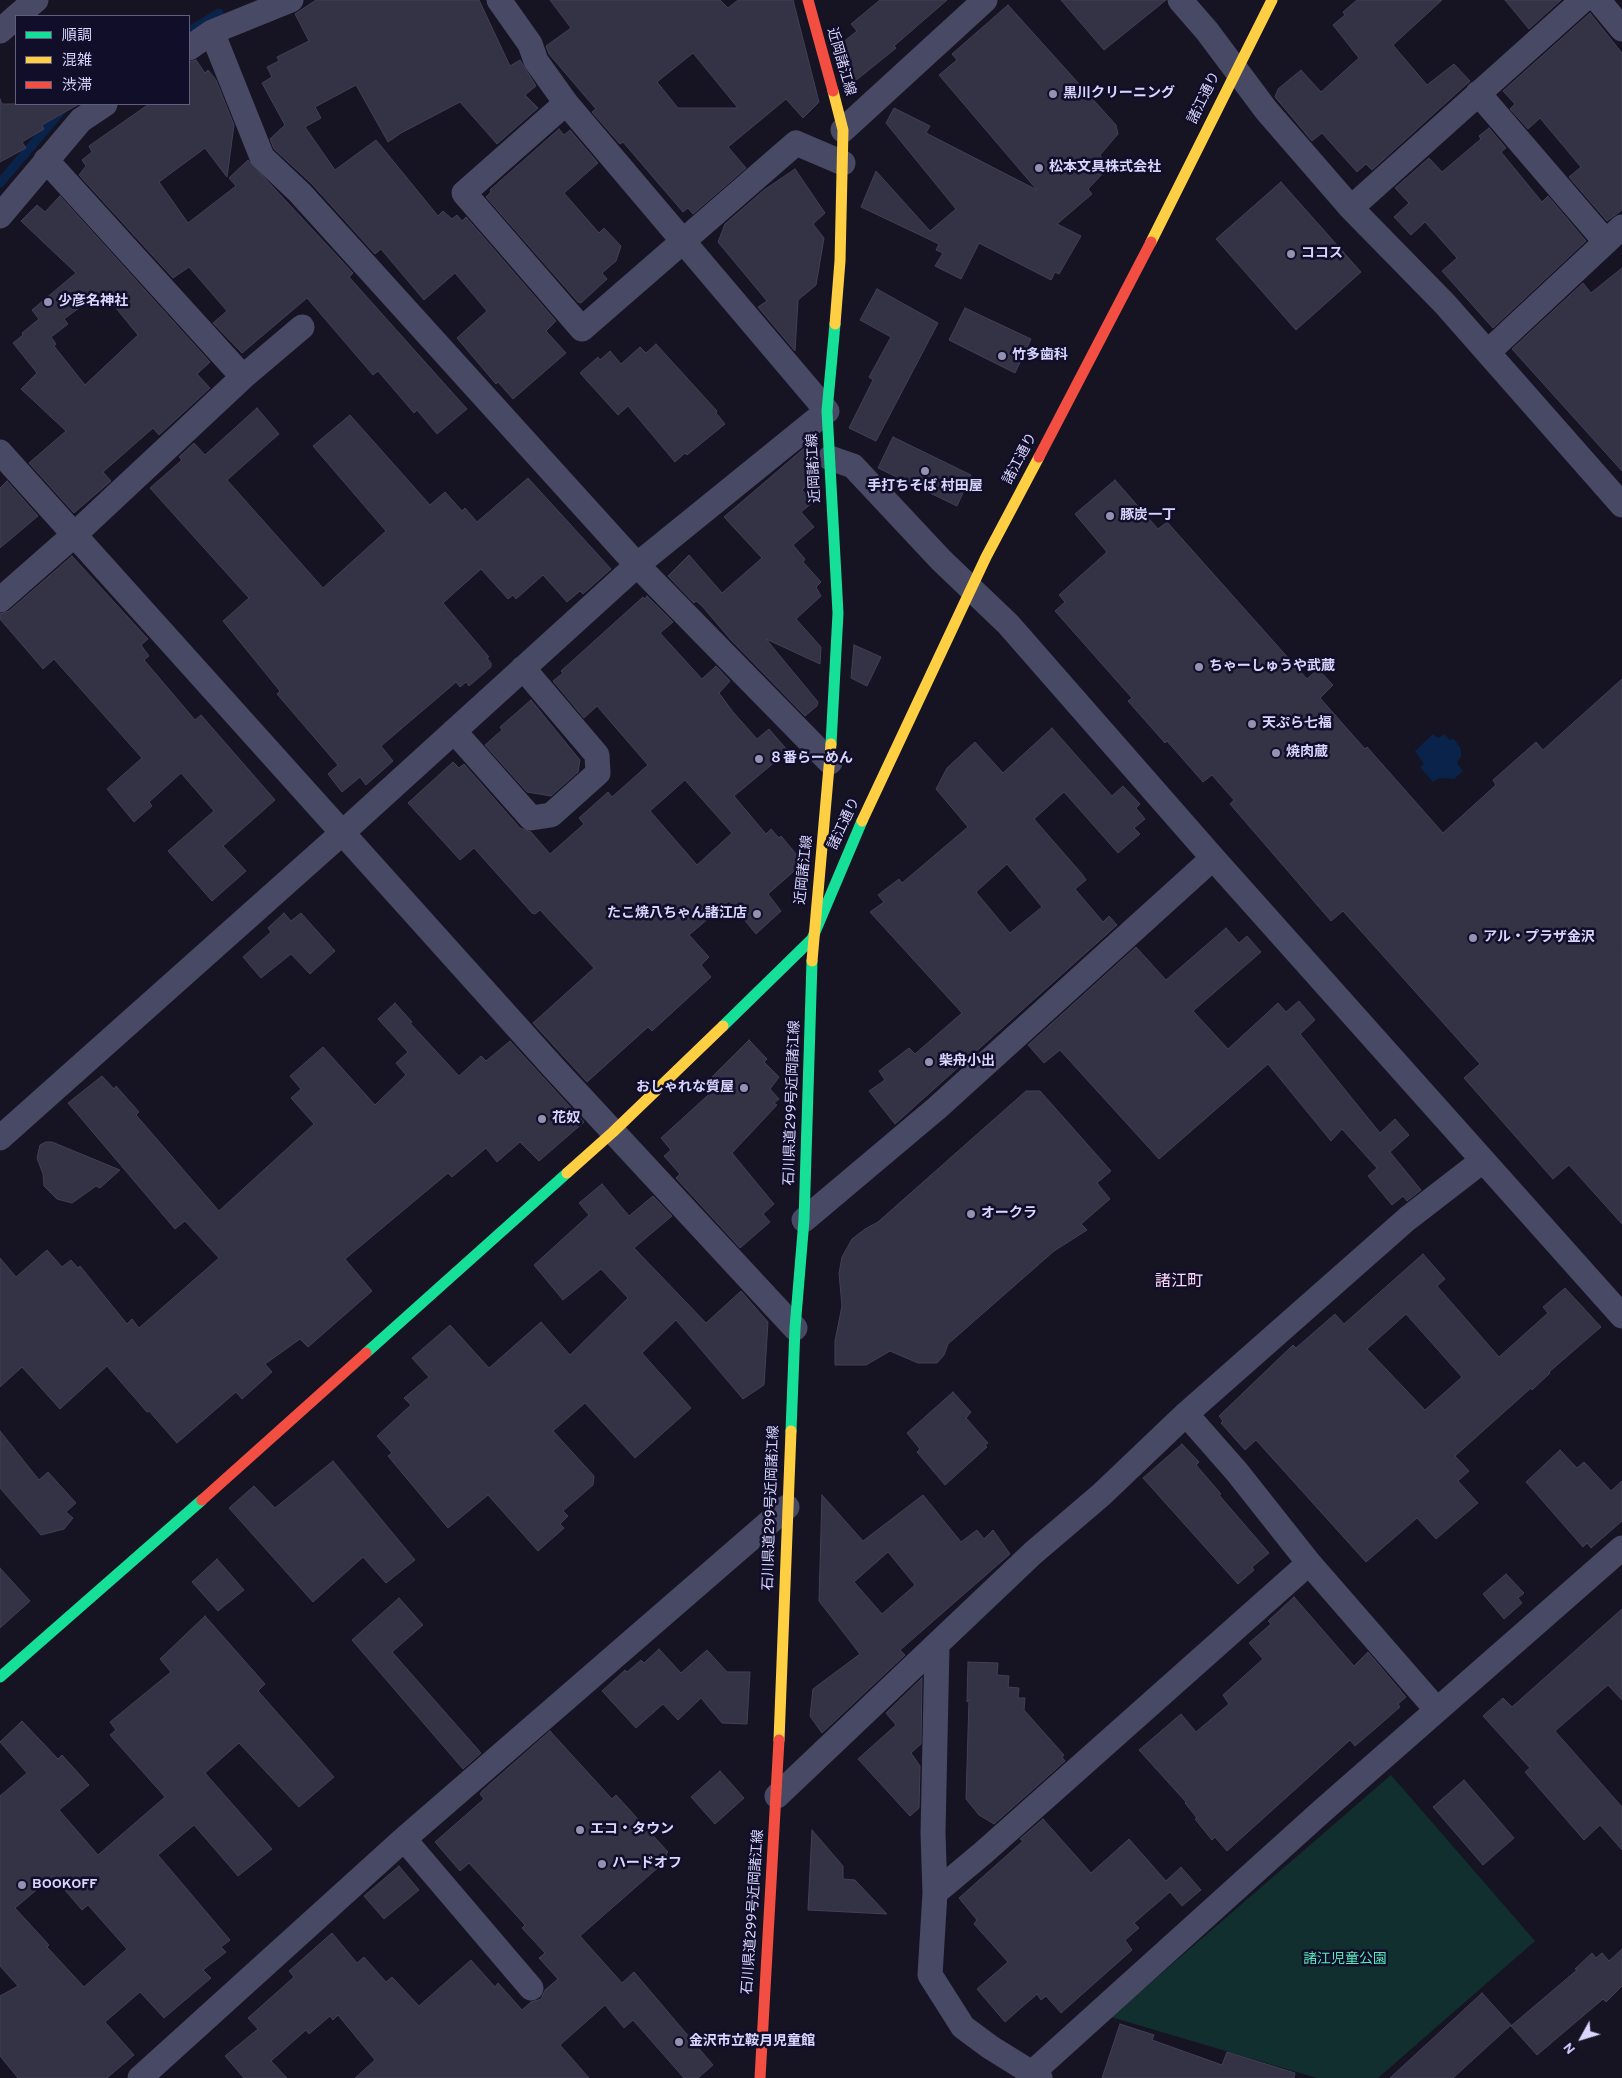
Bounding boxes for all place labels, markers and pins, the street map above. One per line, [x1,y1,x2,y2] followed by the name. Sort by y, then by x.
[1063,86,1175,102] place label: 黒川クリーニング
[1047,88,1059,100] marker: 黒川クリーニング
[1049,160,1161,176] place label: 松本文具株式会社
[1033,162,1045,174] marker: 松本文具株式会社
[1301,246,1343,262] place label: ココス
[1285,248,1297,260] marker: ココス
[58,294,128,310] place label: 少彦名神社
[42,296,54,308] marker: 少彦名神社
[1012,348,1068,364] place label: 竹多歯科
[996,350,1008,362] marker: 竹多歯科
[919,465,931,477] marker: 手打ちそば 村田屋
[867,479,983,495] place label: 手打ちそば 村田屋
[1120,508,1176,524] place label: 豚炭一丁
[1104,510,1116,522] marker: 豚炭一丁
[1209,659,1335,675] place label: ちゃーしゅうや武蔵
[1193,661,1205,673] marker: ちゃーしゅうや武蔵
[1262,716,1332,732] place label: 天ぷら七福
[1246,718,1258,730] marker: 天ぷら七福
[1286,745,1328,761] place label: 焼肉蔵
[1270,747,1282,759] marker: 焼肉蔵
[769,751,853,767] place label: ８番らーめん
[753,753,765,765] marker: ８番らーめん
[607,906,747,922] place label: たこ焼八ちゃん諸江店
[751,908,763,920] marker: たこ焼八ちゃん諸江店
[1483,930,1595,946] place label: アル・プラザ金沢
[1467,932,1479,944] marker: アル・プラザ金沢
[939,1054,995,1070] place label: 柴舟小出
[923,1056,935,1068] marker: 柴舟小出
[636,1080,734,1096] place label: おしゃれな質屋
[738,1082,750,1094] marker: おしゃれな質屋
[552,1111,580,1127] place label: 花奴
[536,1113,548,1125] marker: 花奴
[981,1206,1037,1222] place label: オークラ
[965,1208,977,1220] marker: オークラ
[590,1822,674,1838] place label: エコ・タウン
[574,1824,586,1836] marker: エコ・タウン
[612,1856,682,1872] place label: ハードオフ
[596,1858,608,1870] marker: ハードオフ
[32,1877,97,1893] place label: BOOKOFF
[16,1879,28,1891] marker: BOOKOFF
[689,2034,815,2050] place label: 金沢市立鞍月児童館
[673,2036,685,2048] marker: 金沢市立鞍月児童館

